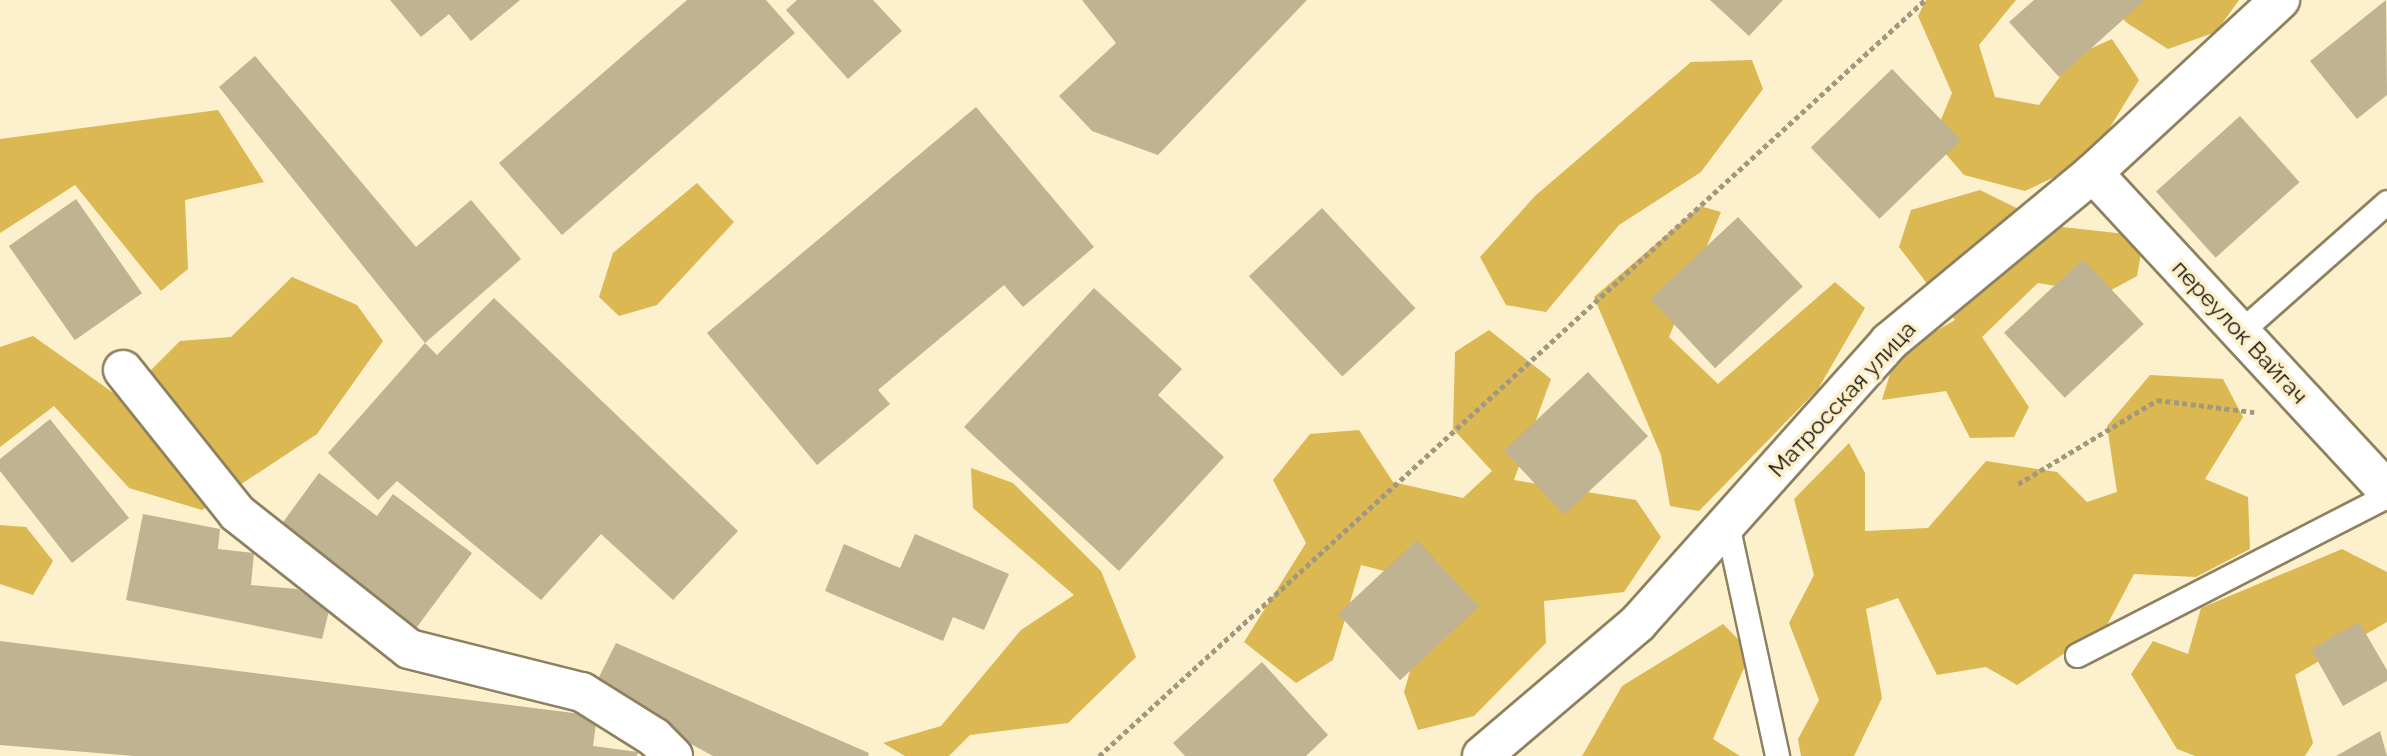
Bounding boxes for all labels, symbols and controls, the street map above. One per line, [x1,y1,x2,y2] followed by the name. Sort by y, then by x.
[2166,254,2314,410] street label: переулок Вайгач
[1762,315,1922,483] street label: Матросская улица

